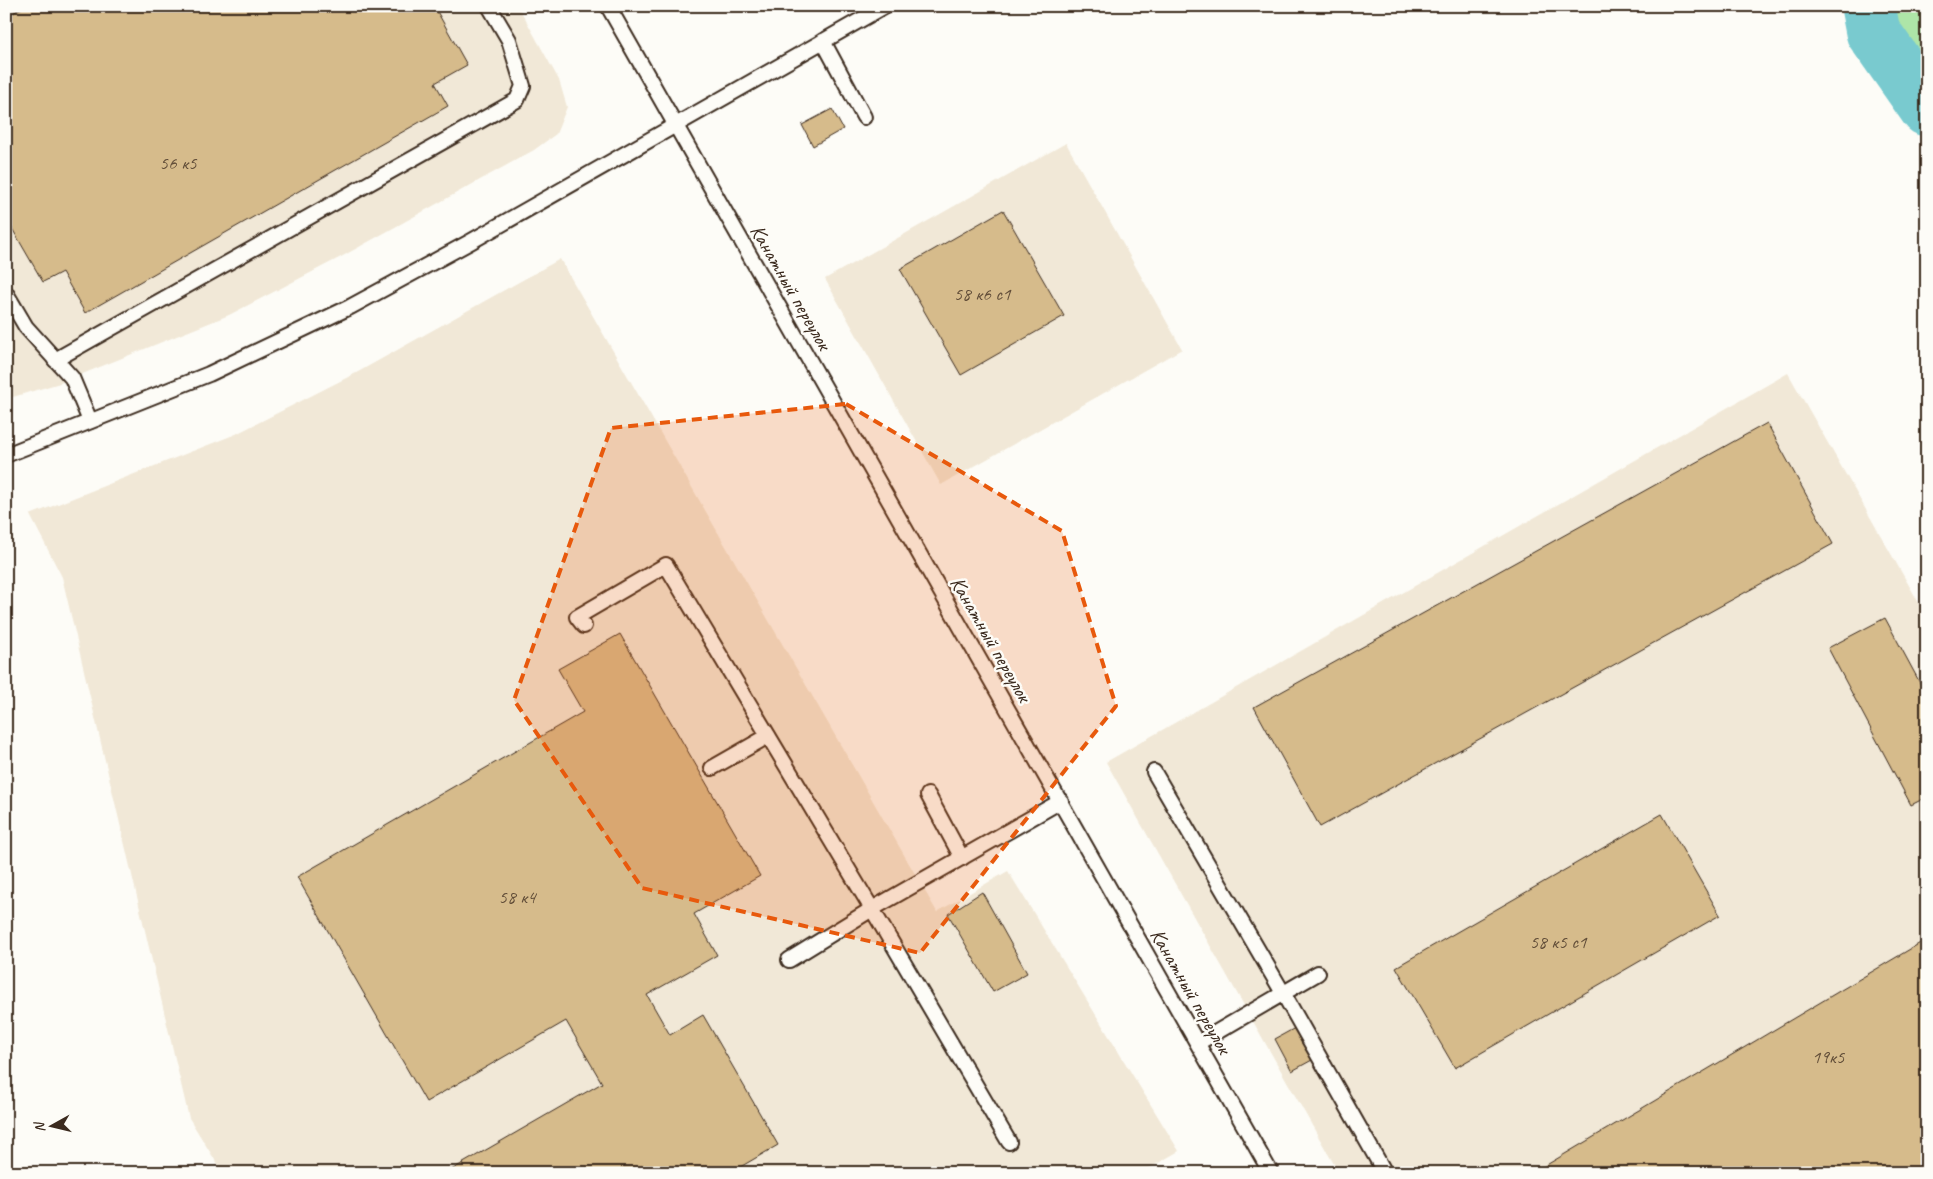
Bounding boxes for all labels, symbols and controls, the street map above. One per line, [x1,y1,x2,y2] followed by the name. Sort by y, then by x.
[159,151,198,175] house number: 56 к5
[745,220,839,356] street label: Канатный переулок
[953,282,1012,306] house number: 58 к6 с1
[945,572,1039,708] street label: Канатный переулок
[498,885,538,909] house number: 58 к4
[1145,924,1239,1060] street label: Канатный переулок
[1529,930,1588,954] house number: 58 к5 с1
[1812,1045,1846,1069] house number: 19к5
[28,1102,78,1152] north arrow
[30,1120,49,1133] text: N

